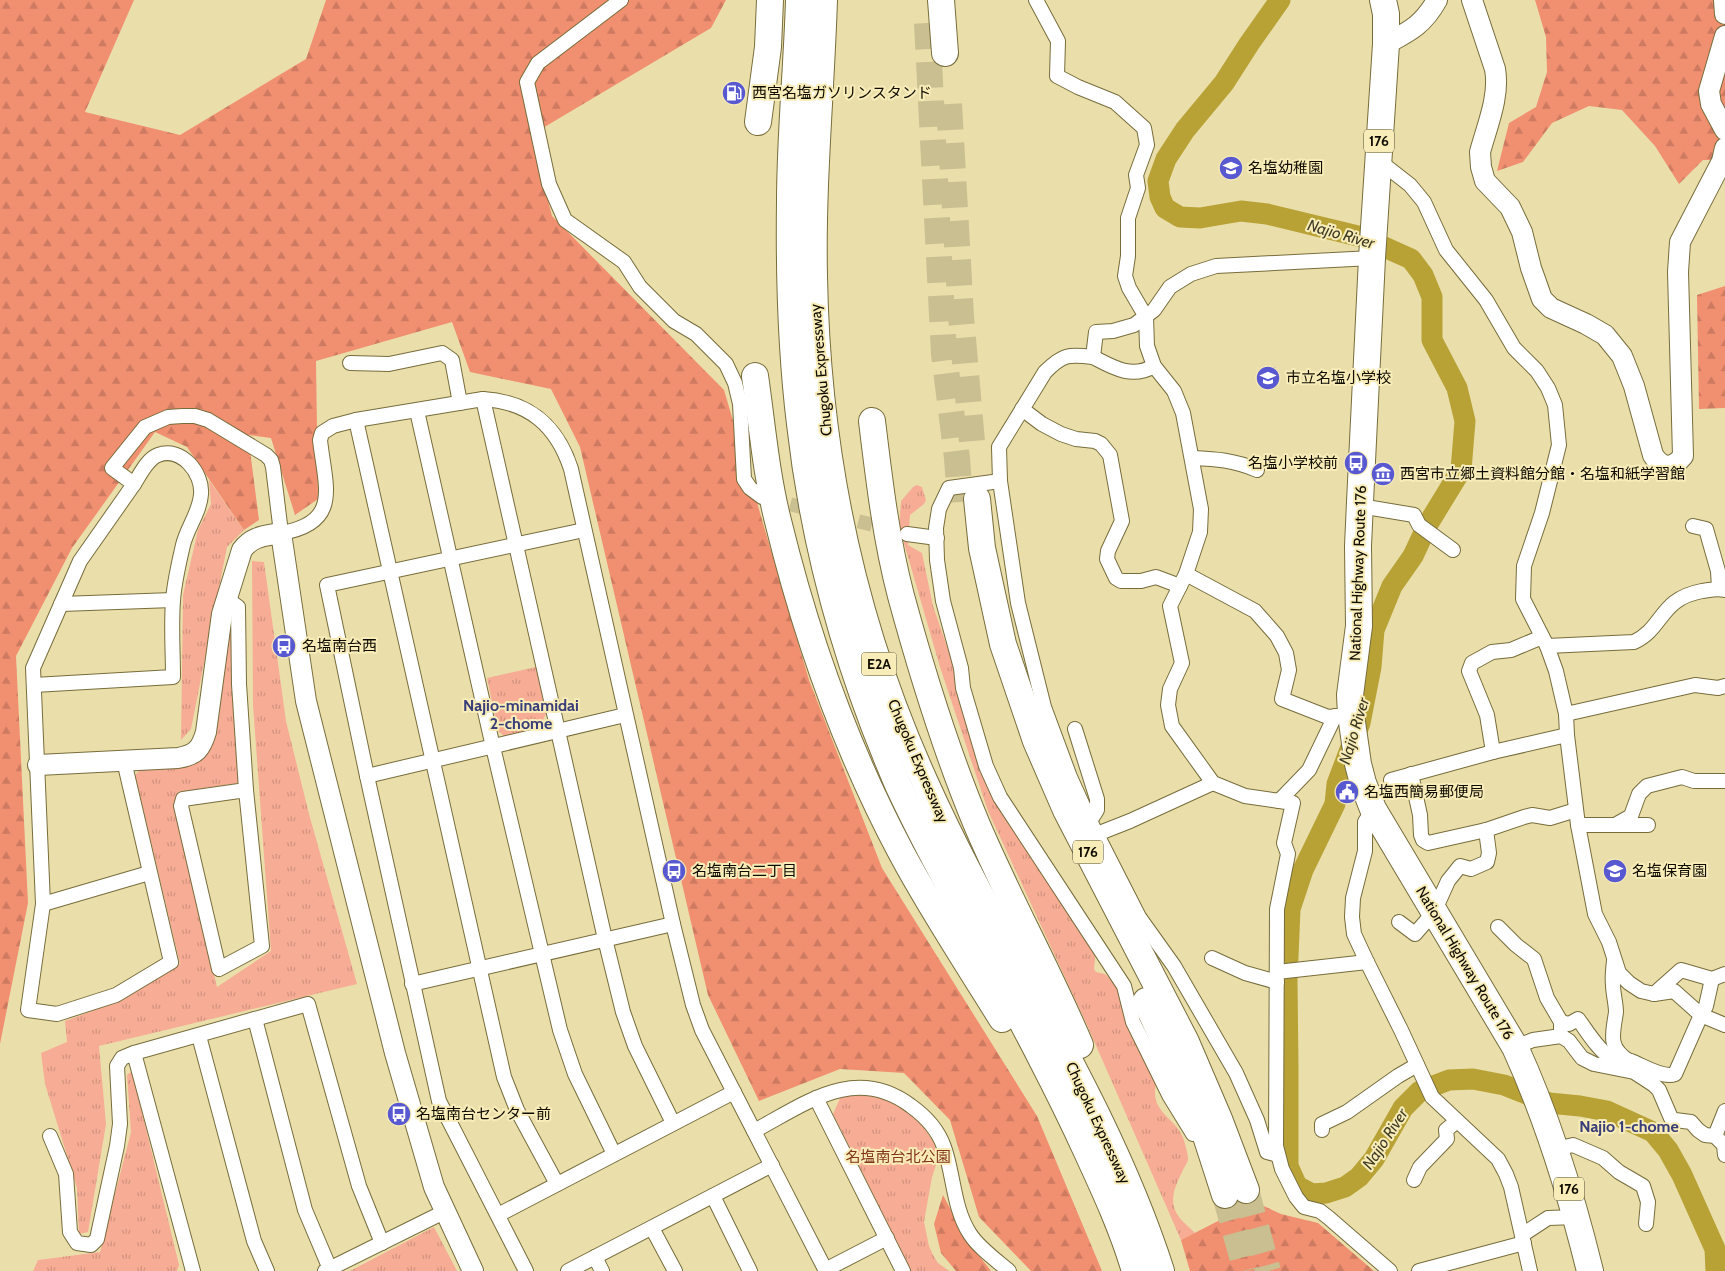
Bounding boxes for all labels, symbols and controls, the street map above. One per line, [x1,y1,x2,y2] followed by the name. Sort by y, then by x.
[721,80,747,106] fuel station icon: 西宮名塩ガソリンスタンド
[752,84,932,102] place label: 西宮名塩ガソリンスタンド
[1364,130,1394,152] road number: 176
[1218,155,1244,181] school or university icon: 名塩幼稚園
[1248,159,1323,177] place label: 名塩幼稚園
[1305,215,1378,253] water label: Najio River
[806,303,836,437] street label: Chugoku Expressway
[1255,365,1281,391] school or university icon: 市立名塩小学校
[1286,369,1391,387] place label: 市立名塩小学校
[1343,450,1369,476] bus stop icon: 名塩小学校前
[1248,454,1338,472] place label: 名塩小学校前
[1370,461,1396,487] museum icon: 西宮市立郷土資料館分館・名塩和紙学習館
[1400,465,1685,483] place label: 西宮市立郷土資料館分館・名塩和紙学習館
[1346,485,1370,661] street label: National Highway Route 176
[271,633,297,659] bus stop icon: 名塩南台西
[302,637,377,655] place label: 名塩南台西
[862,652,896,676] road number: E2A
[1335,694,1373,767] water label: Najio River
[463,696,579,733] district label: Najio-minamidai 2-chome
[884,696,952,826] street label: Chugoku Expressway
[1334,779,1360,805] public building icon: 名塩西簡易郵便局
[1364,783,1484,801] place label: 名塩西簡易郵便局
[1073,840,1103,864] road number: 176
[661,858,687,884] bus stop icon: 名塩南台二丁目
[1602,858,1628,884] school or university icon: 名塩保育園
[692,862,797,880] place label: 名塩南台二丁目
[1632,862,1707,880] place label: 名塩保育園
[1412,883,1518,1043] street label: National Highway Route 176
[1062,1059,1134,1187] street label: Chugoku Expressway
[386,1101,412,1127] bus stop icon: 名塩南台センター前
[1358,1104,1412,1173] water label: Najio River
[416,1105,551,1123] place label: 名塩南台センター前
[1579,1117,1679,1136] district label: Najio 1-chome
[845,1148,951,1166] park label: 名塩南台北公園
[1554,1178,1584,1200] road number: 176

